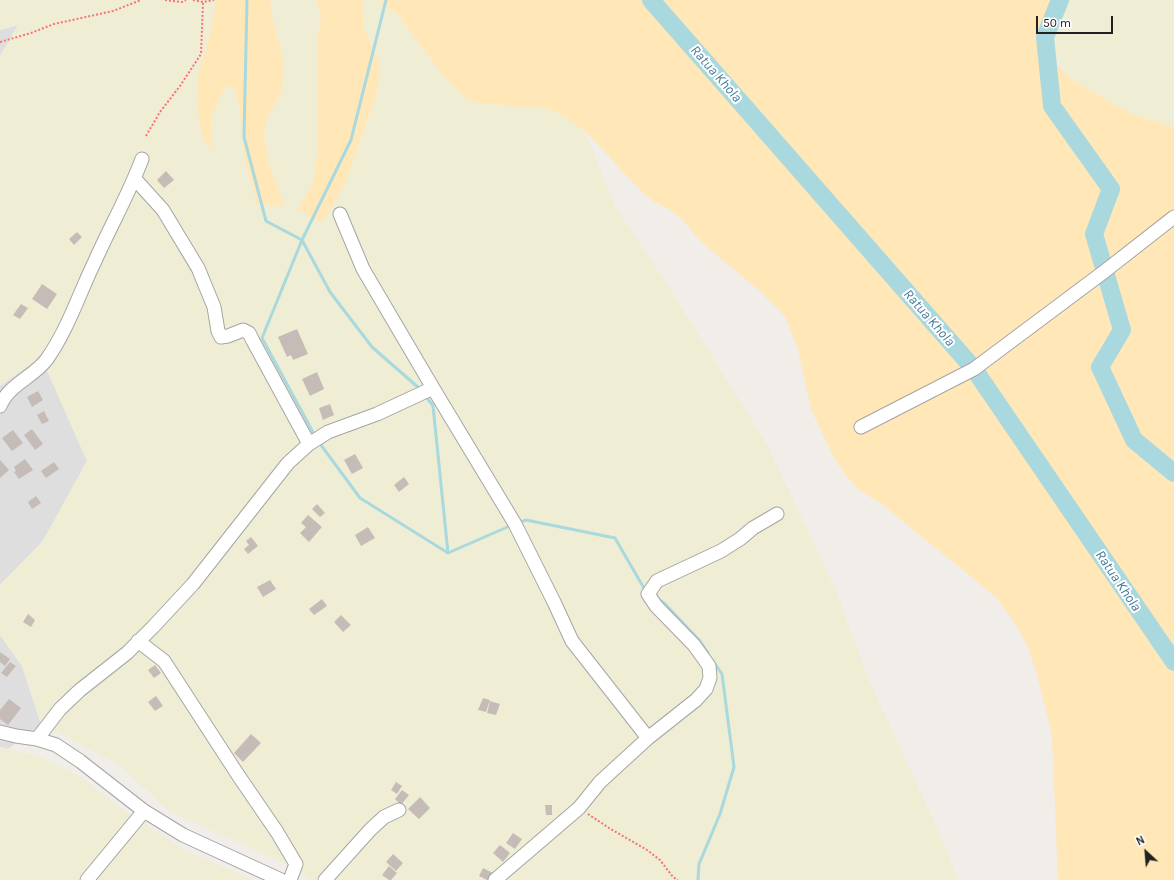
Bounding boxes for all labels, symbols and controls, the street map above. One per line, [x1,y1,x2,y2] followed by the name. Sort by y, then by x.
[1038,8,1115,34] scale bar
[1043,16,1071,30] text: 50 m
[687,42,745,106] water label: Ratua Khola
[900,286,958,350] water label: Ratua Khola
[1091,547,1145,615] water label: Ratua Khola
[1126,832,1166,872] north arrow
[1134,833,1147,848] text: N

